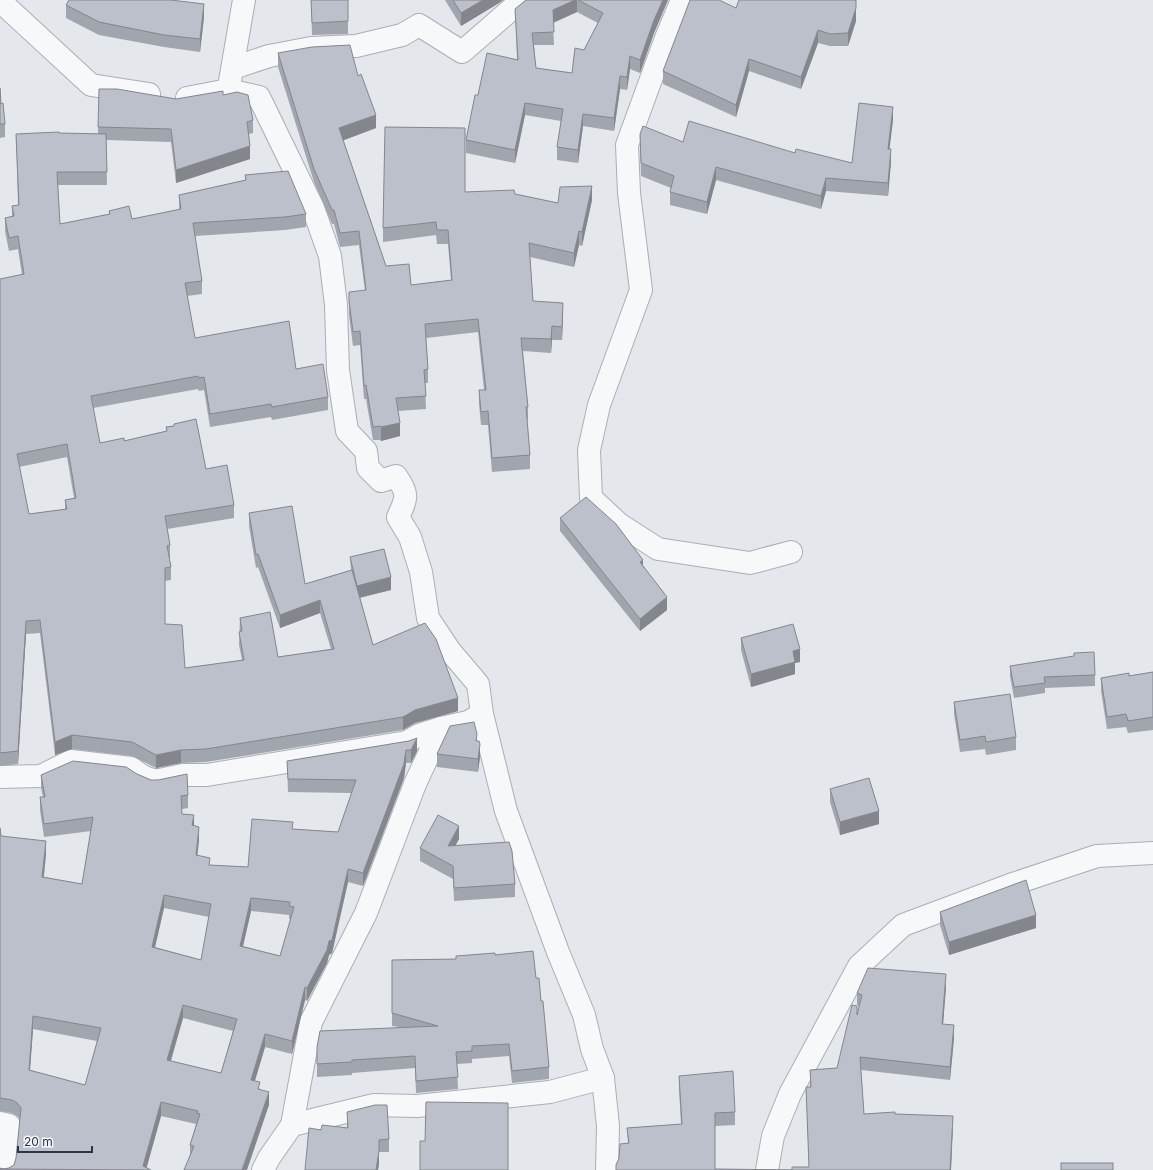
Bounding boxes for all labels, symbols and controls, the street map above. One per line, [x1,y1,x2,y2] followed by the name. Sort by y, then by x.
[18,1128,92,1154] scale bar
[24,1134,53,1149] text: 20 m

